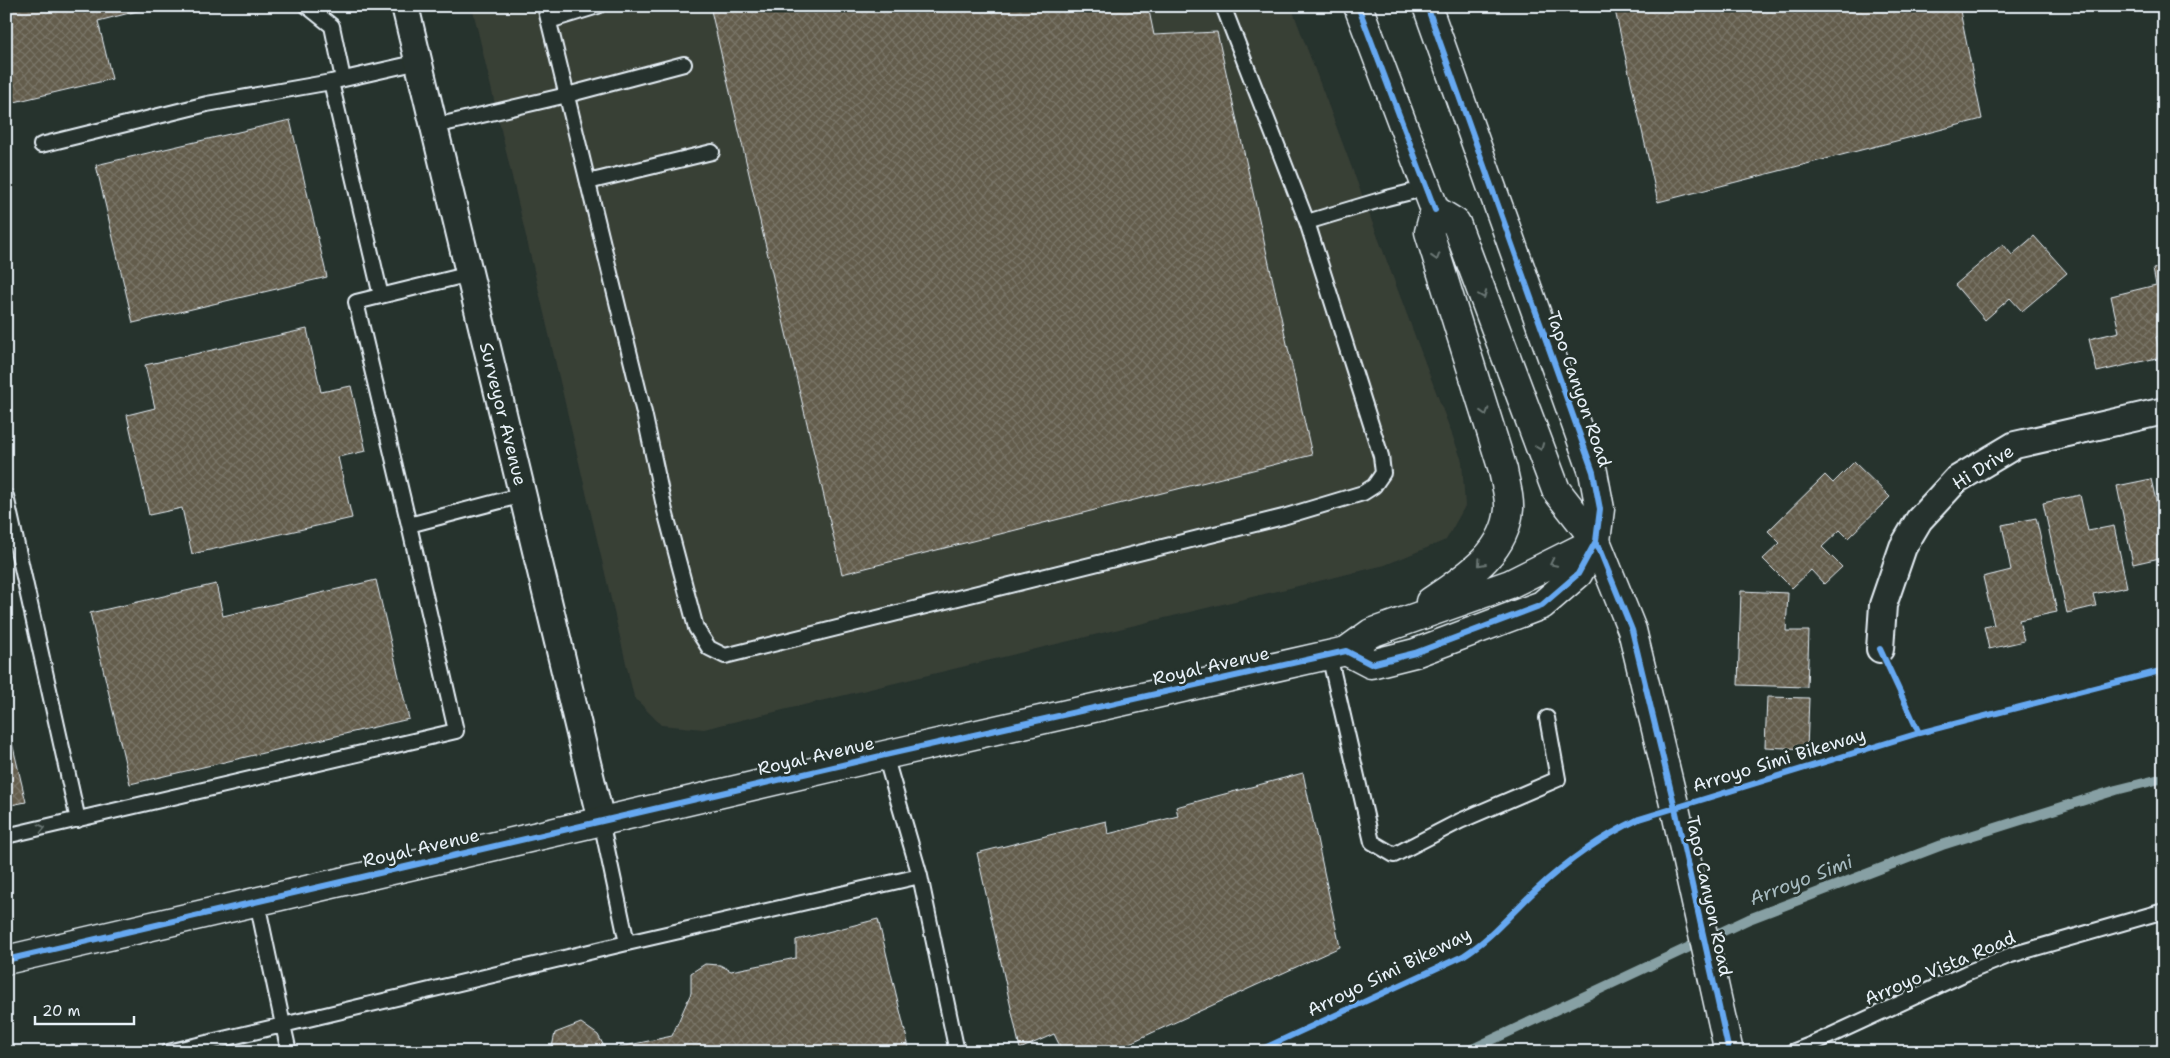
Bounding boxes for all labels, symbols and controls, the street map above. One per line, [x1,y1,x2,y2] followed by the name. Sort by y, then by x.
[1431,252,1441,261] one-way arrow
[1477,290,1487,298] one-way arrow
[1541,308,1617,470] street label: Tapo Canyon Road
[474,340,532,488] street label: Surveyor Avenue
[1479,407,1489,416] one-way arrow
[1948,439,2018,495] street label: Hi Drive
[1534,442,1544,450] one-way arrow
[1549,557,1558,567] one-way arrow
[1478,558,1487,567] one-way arrow
[1150,641,1272,691] street label: Royal Avenue
[1690,722,1868,798] street label: Arroyo Simi Bikeway
[755,731,877,781] street label: Royal Avenue
[1680,814,1738,978] street label: Tapo Canyon Road
[38,823,46,834] one-way arrow
[360,823,482,873] street label: Royal Avenue
[1746,849,1857,911] water label: Arroyo Simi
[1303,922,1475,1022] street label: Arroyo Simi Bikeway
[1861,925,2019,1011] street label: Arroyo Vista Road
[35,993,134,1025] scale bar
[42,1001,81,1021] text: 20 m

